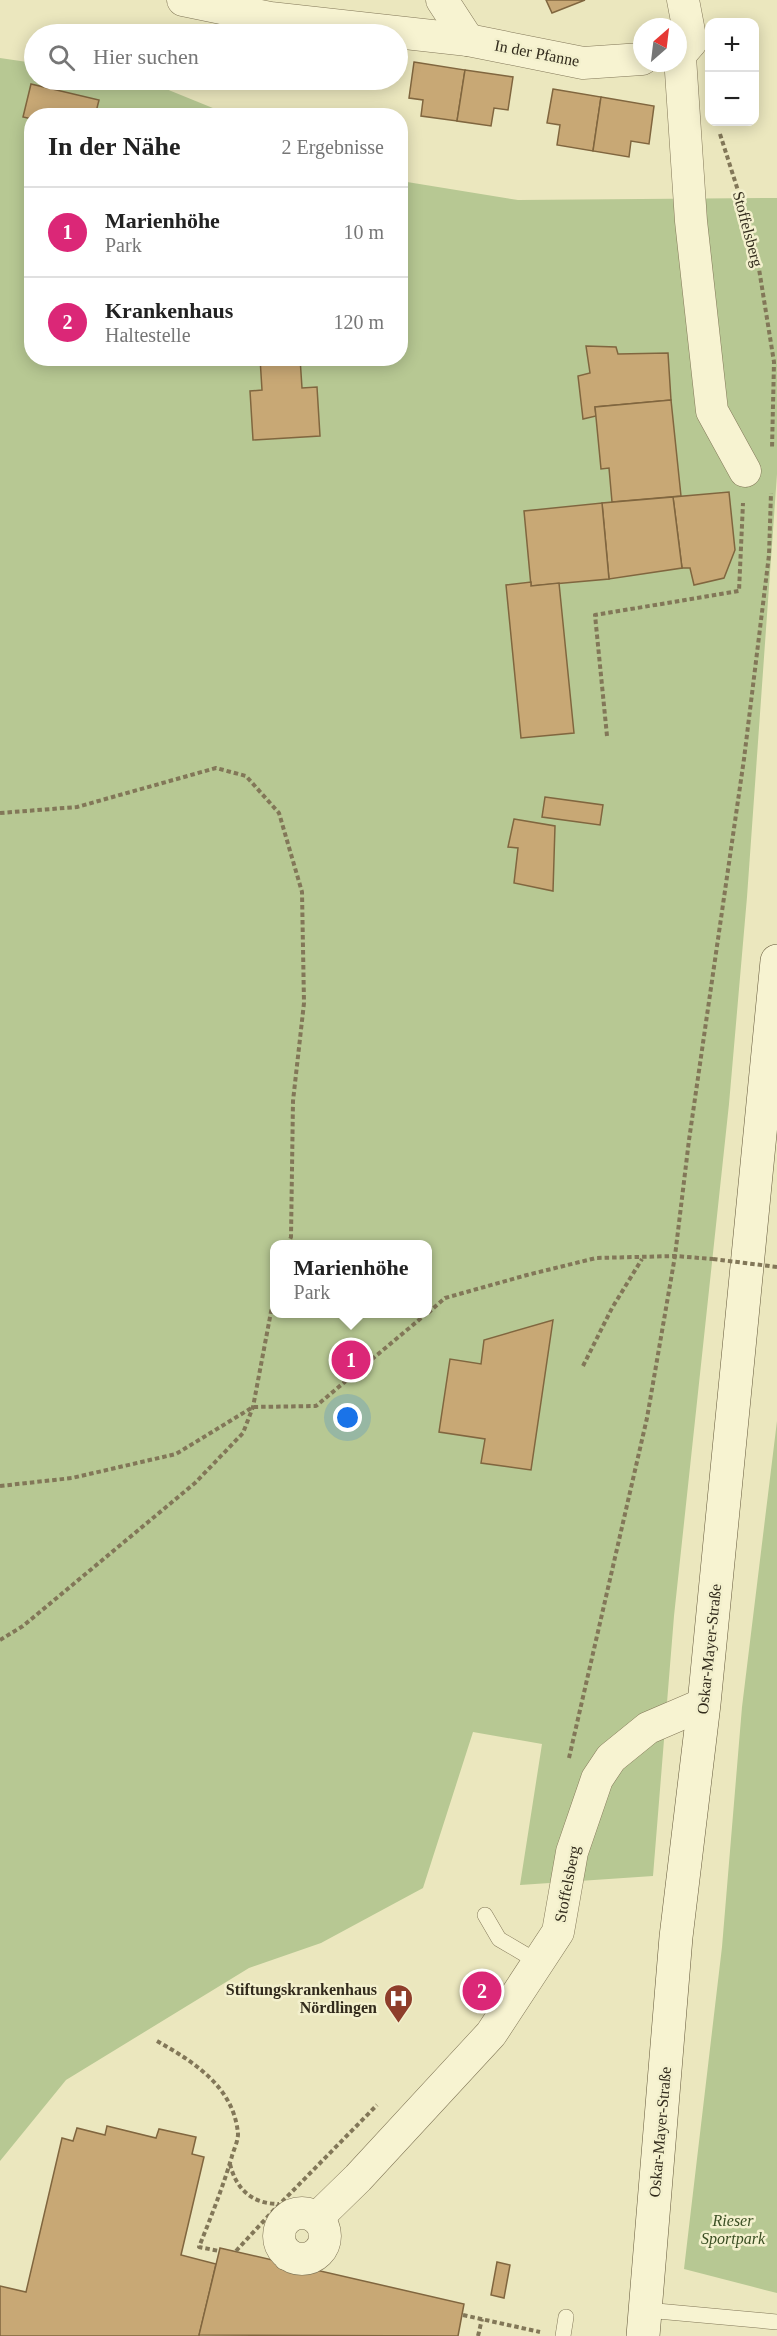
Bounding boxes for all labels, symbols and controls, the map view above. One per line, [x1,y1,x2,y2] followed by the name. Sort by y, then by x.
[633,18,687,72] north arrow
[705,18,759,126] map controls
[705,18,759,72] button: +
[24,24,408,90] search box
[493,36,581,70] street label: In der Pfanne
[45,41,78,74] icon: search
[93,44,199,69] text: Hier suchen
[705,72,759,126] button: −
[48,132,180,161] text: In der Nähe
[282,136,384,158] text: 2 Ergebnisse
[729,189,766,269] street label: Stoffelsberg
[105,208,220,233] text: Marienhöhe
[63,221,73,243] text: 1
[343,221,384,243] text: 10 m
[105,234,142,256] text: Park
[105,298,233,323] text: Krankenhaus
[63,311,73,333] text: 2
[333,311,384,333] text: 120 m
[105,324,191,346] text: Haltestelle
[270,1240,432,1318] popup
[294,1255,408,1280] text: Marienhöhe
[294,1281,330,1303] text: Park
[332,1338,370,1382] pin: 1
[333,1403,362,1432] your location
[694,1583,725,1715] street label: Oskar-Mayer-Straße
[551,1844,584,1924] street label: Stoffelsberg
[462,1968,502,2014] pin: 2
[226,1981,377,2017] place label: Stiftungskrankenhaus Nördlingen
[382,1982,414,2024] hospital icon: Stiftungskrankenhaus Nördlingen
[646,2066,675,2198] street label: Oskar-Mayer-Straße
[701,2212,766,2248] park label: Rieser Sportpark

